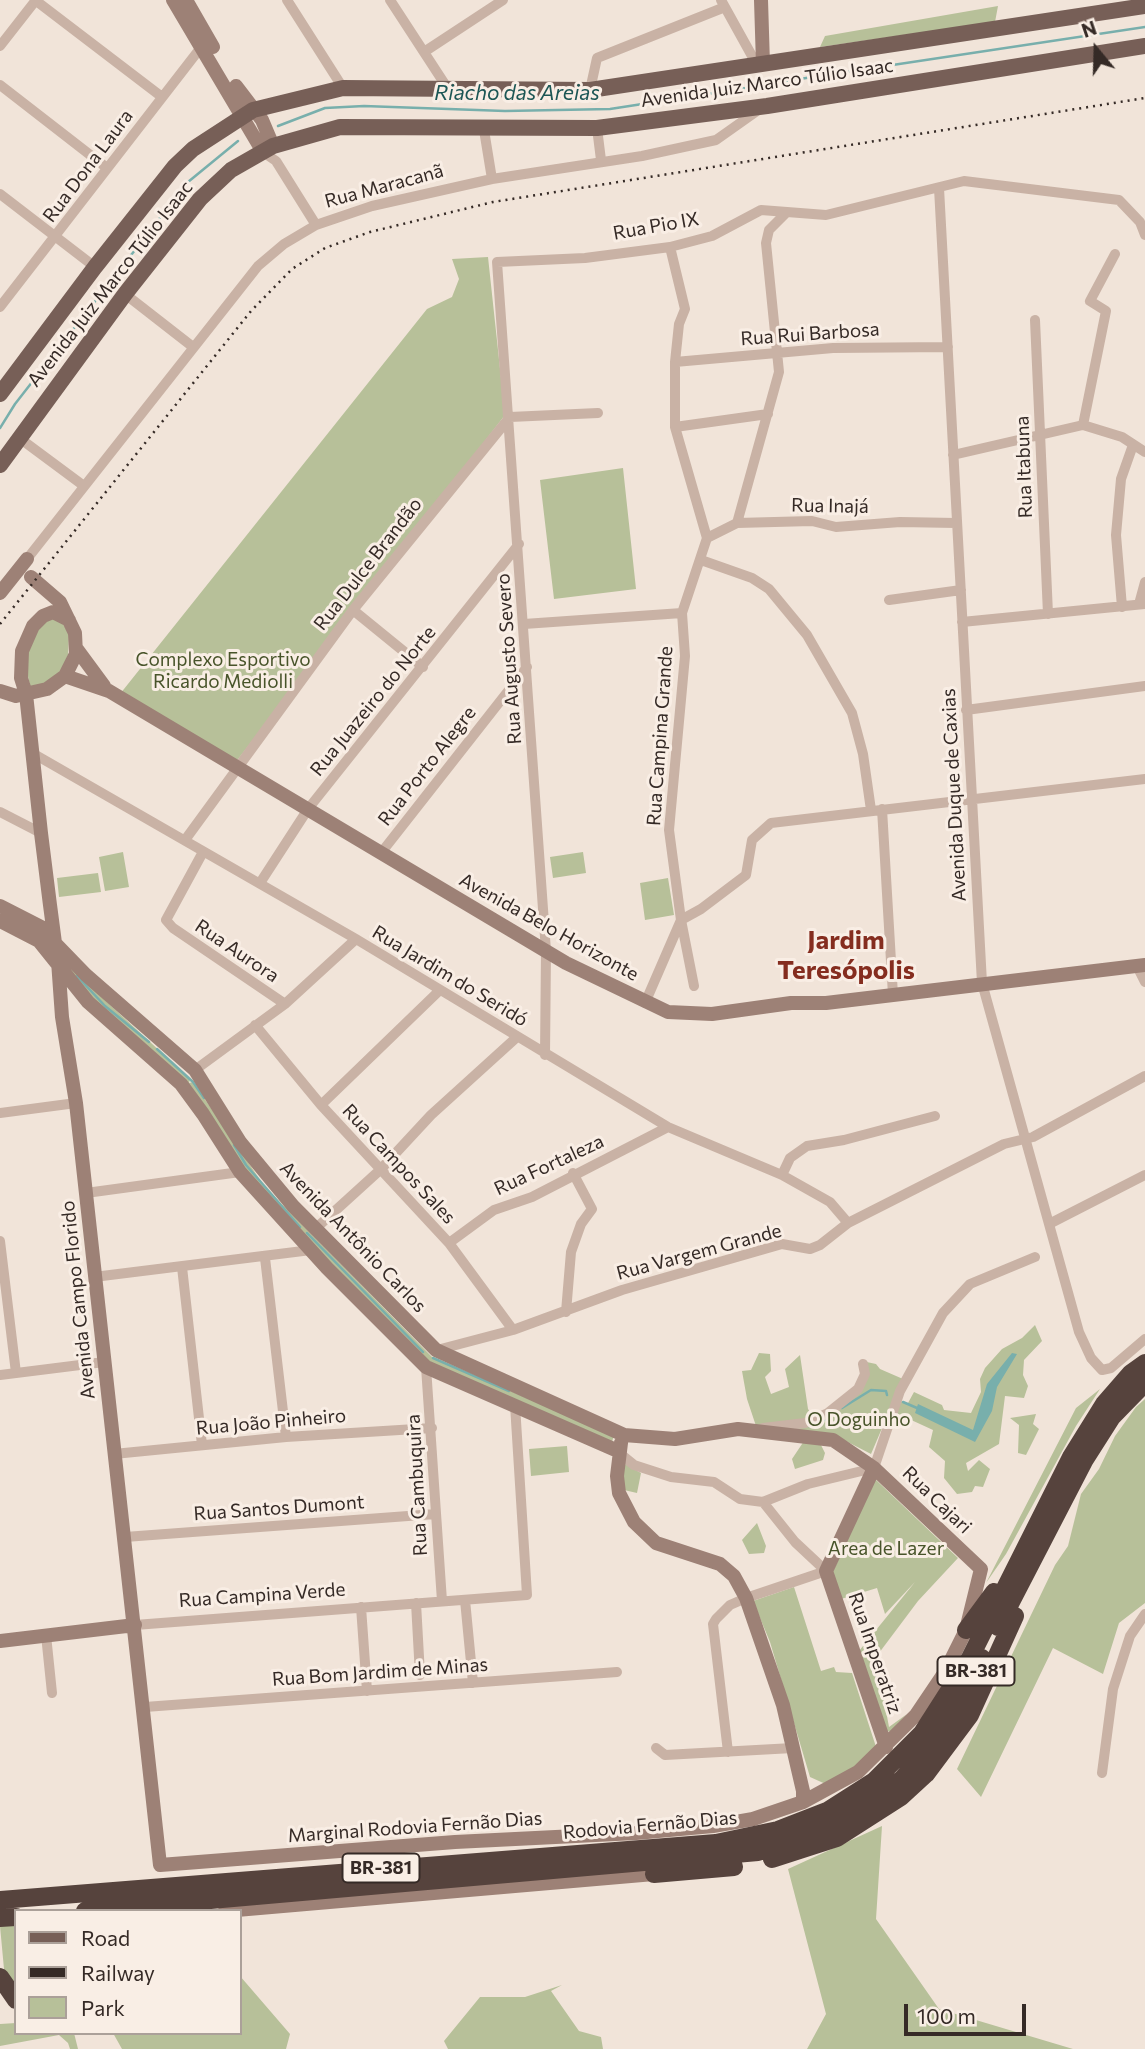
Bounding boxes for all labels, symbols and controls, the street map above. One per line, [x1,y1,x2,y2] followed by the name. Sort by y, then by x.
[1061,14,1131,84] north arrow
[1079,15,1099,42] text: N
[639,54,895,112] street label: Avenida Juiz Marco Túlio Isaac
[434,80,600,106] water label: Riacho das Areias
[38,105,138,227] street label: Rua Dona Laura
[322,159,446,213] street label: Rua Maracanã
[23,177,197,391] street label: Avenida Juiz Marco Túlio Isaac
[611,207,701,245] street label: Rua Pio IX
[740,318,880,350] street label: Rua Rui Barbosa
[1011,415,1037,519] street label: Rua Itabuna
[309,493,427,635] street label: Rua Dulce Brandão
[791,494,869,518] street label: Rua Inajá
[492,573,526,745] street label: Rua Augusto Severo
[305,621,441,781] street label: Rua Juazeiro do Norte
[642,645,678,827] street label: Rua Campina Grande
[135,649,311,693] park label: Complexo Esportivo Ricardo Mediolli
[937,688,971,902] street label: Avenida Duque de Caxias
[373,702,481,830] street label: Rua Porto Alegre
[455,868,643,986] street label: Avenida Belo Horizonte
[191,915,283,987] street label: Rua Aurora
[368,921,532,1031] street label: Rua Jardim do Seridó
[777,924,915,986] district label: Jardim Teresópolis
[338,1099,460,1229] street label: Rua Campos Sales
[491,1130,607,1200] street label: Rua Fortaleza
[275,1157,431,1317] street label: Avenida Antônio Carlos
[56,1199,100,1401] street label: Avenida Campo Florido
[614,1219,784,1285] street label: Rua Vargem Grande
[195,1404,347,1440] street label: Rua João Pinheiro
[807,1409,911,1431] park label: O Doguinho
[402,1413,432,1557] street label: Rua Cambuquira
[898,1462,976,1538] street label: Rua Cajari
[193,1491,365,1525] street label: Rua Santos Dumont
[828,1538,944,1560] park label: Area de Lazer
[178,1578,346,1612] street label: Rua Campina Verde
[844,1589,906,1717] street label: Rua Imperatriz
[271,1653,489,1691] street label: Rua Bom Jardim de Minas
[937,1656,1014,1686] road number: BR-381
[562,1806,738,1844] street label: Rodovia Fernão Dias
[287,1807,543,1847] street label: Marginal Rodovia Fernão Dias
[342,1854,420,1882] road number: BR-381
[14,1909,242,2035] legend
[81,1925,130,1950] text: Road
[81,1960,155,1985] text: Railway
[907,1990,1030,2034] scale bar
[81,1995,125,2020] text: Park
[917,2003,976,2028] text: 100 m

